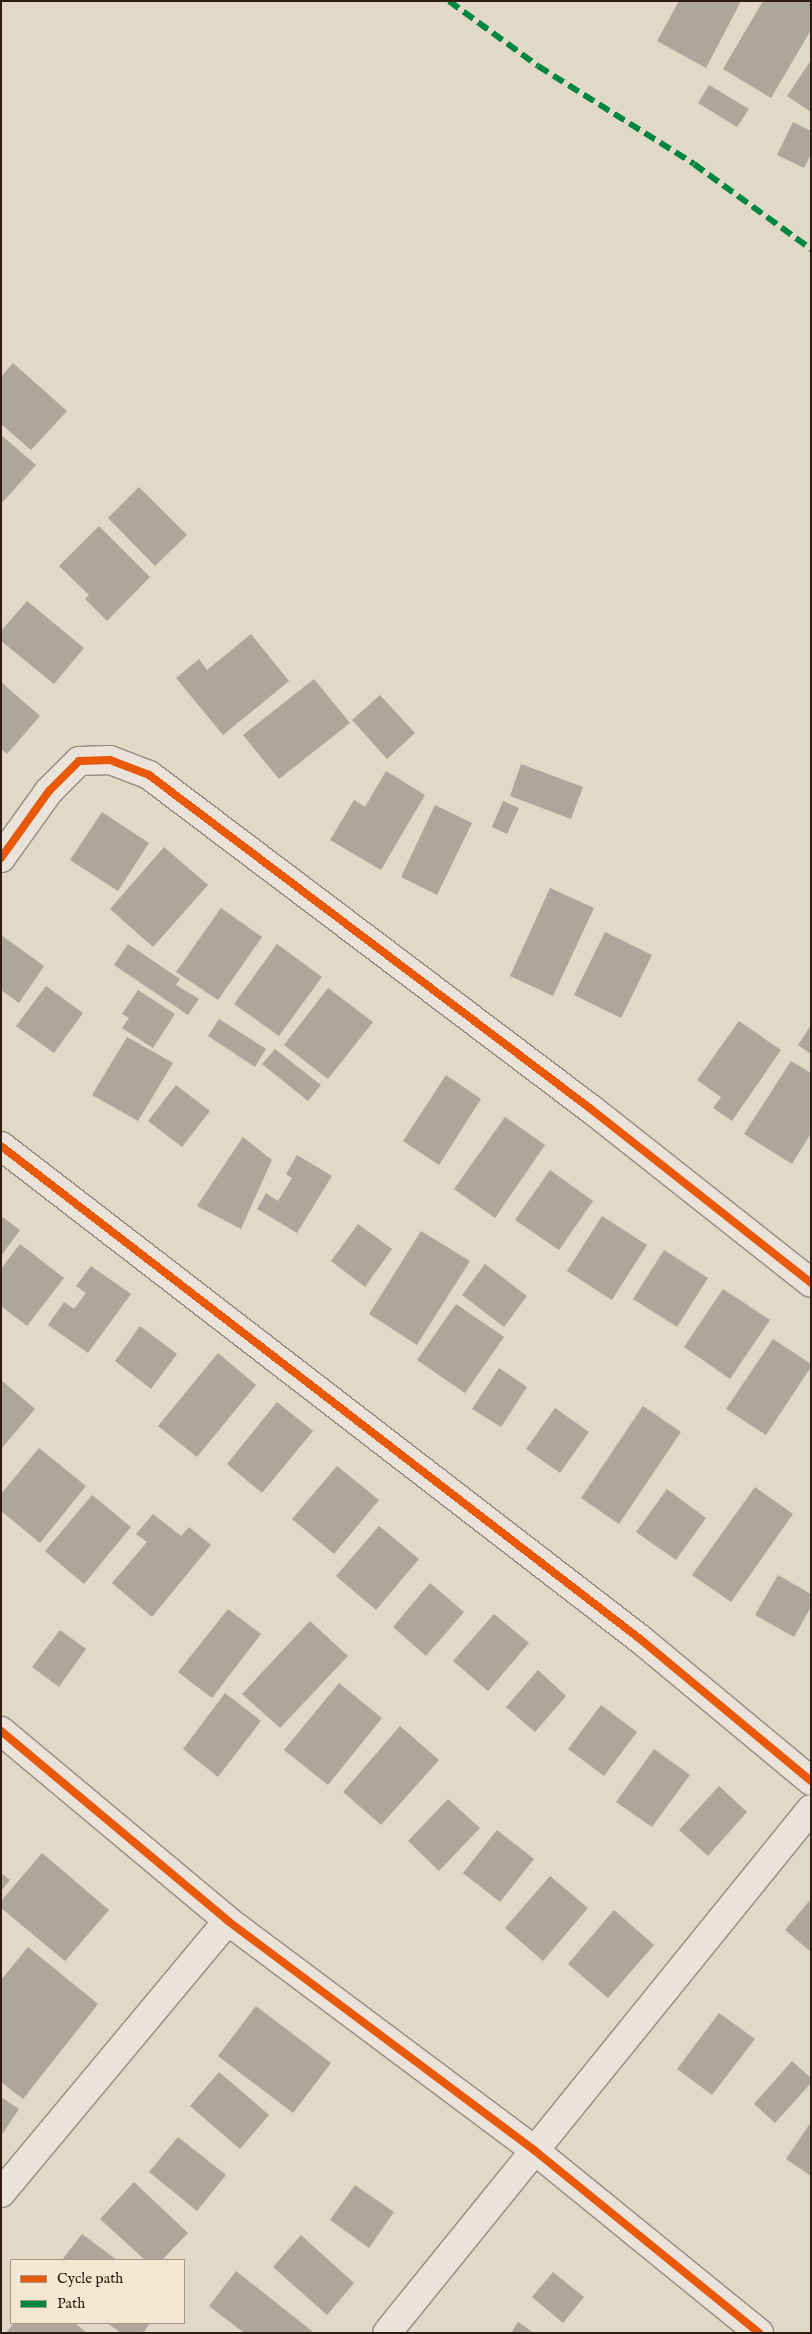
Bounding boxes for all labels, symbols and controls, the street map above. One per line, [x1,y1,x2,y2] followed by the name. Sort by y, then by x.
[10,2259,185,2324] legend
[57,2269,123,2288] text: Cycle path
[57,2294,85,2313] text: Path

